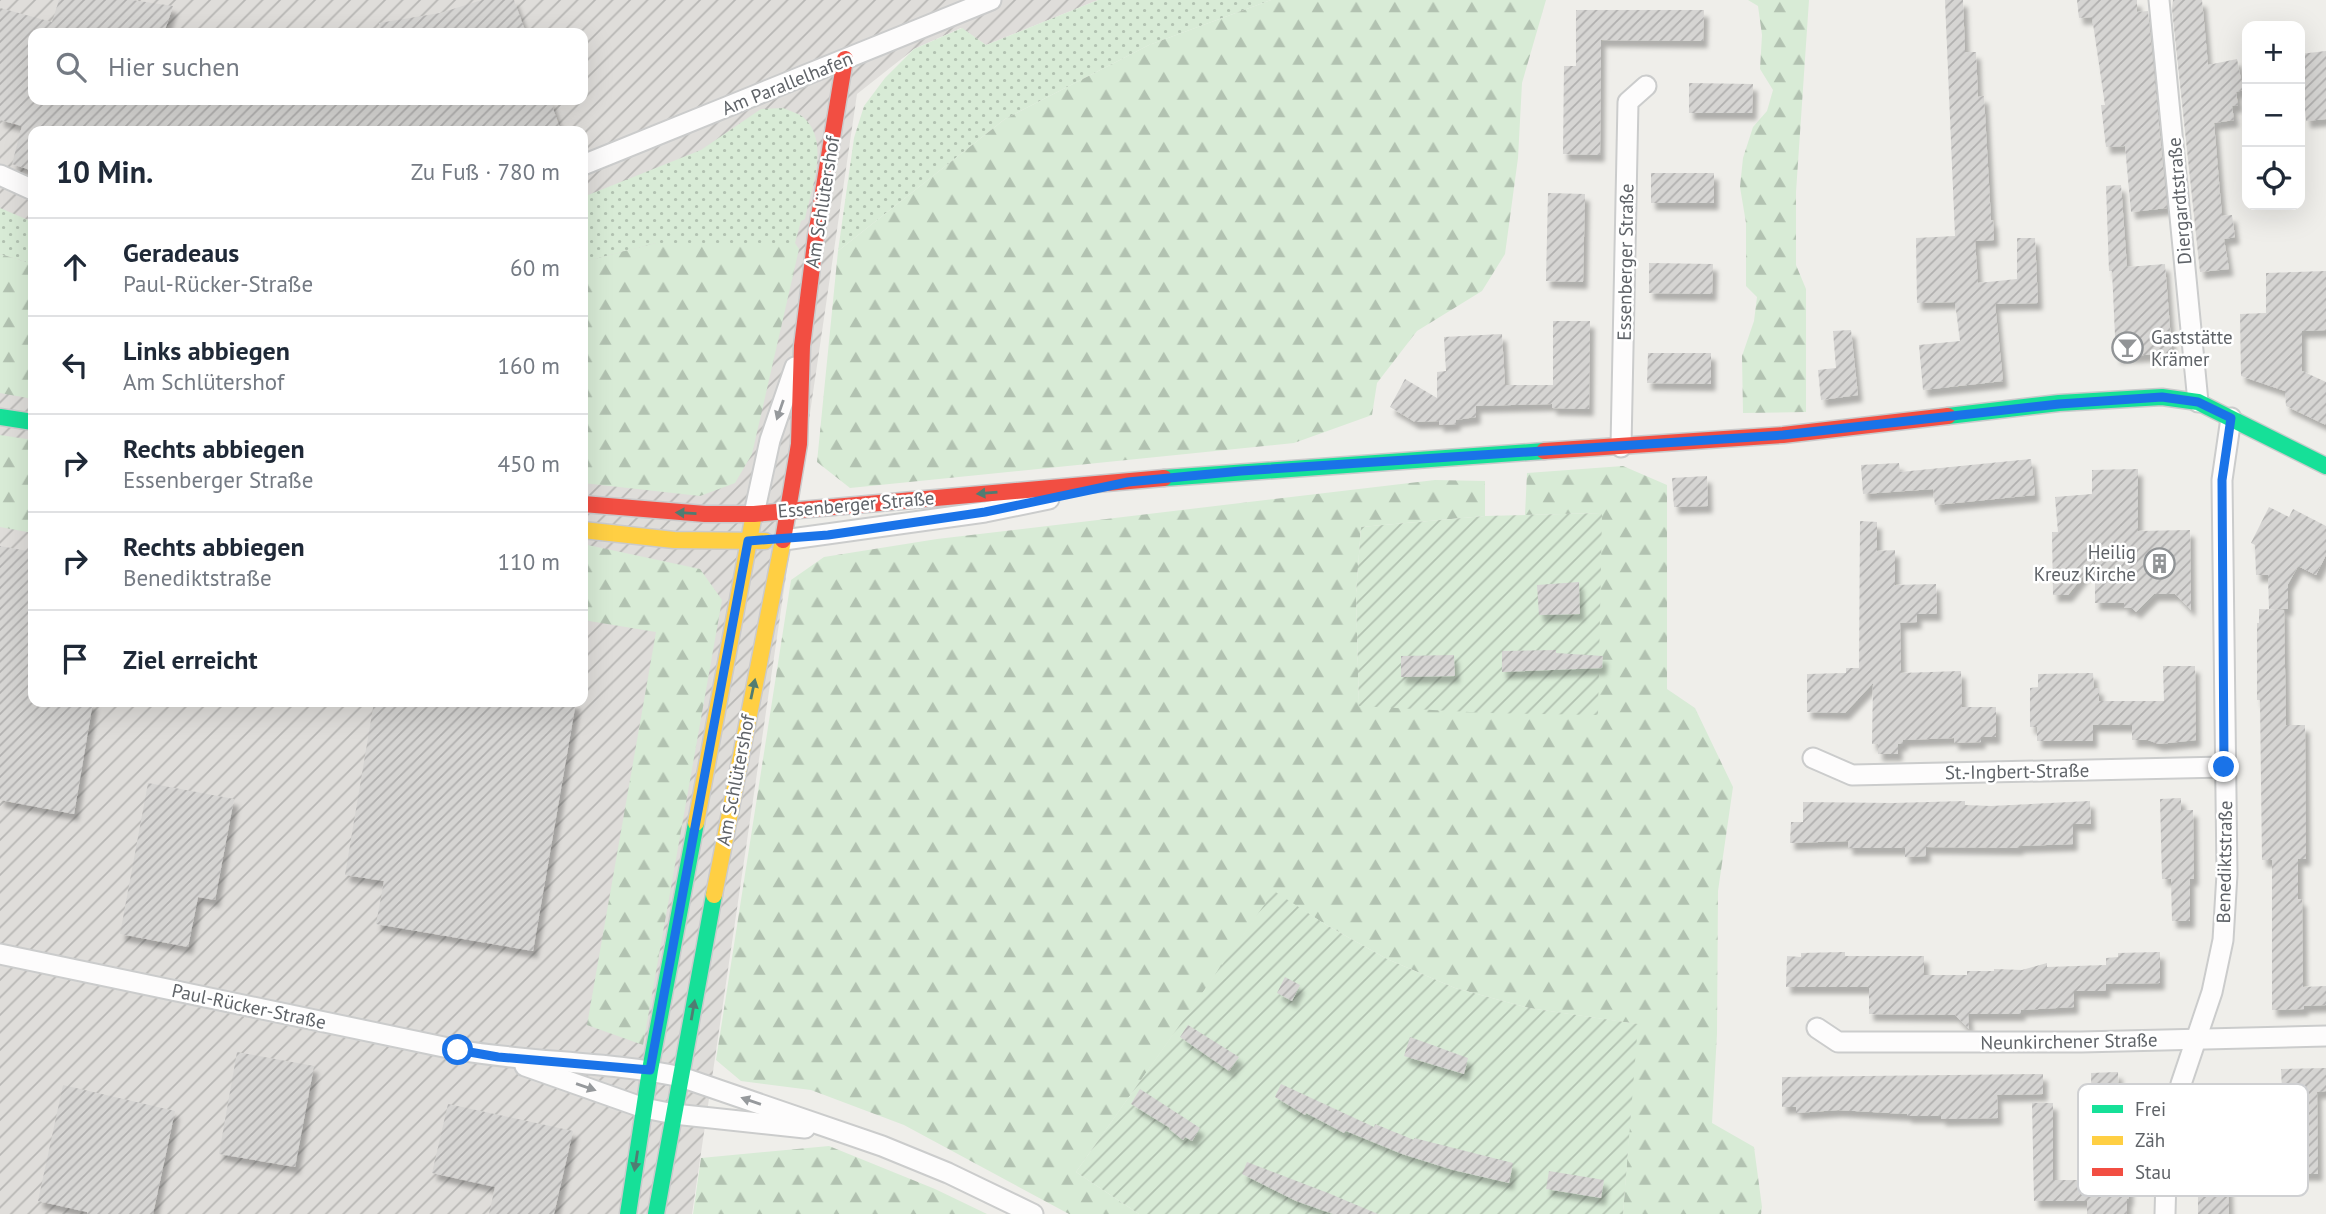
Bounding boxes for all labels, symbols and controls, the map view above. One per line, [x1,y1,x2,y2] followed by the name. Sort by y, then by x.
[2242,21,2305,210] map controls
[2242,21,2305,84] button: +
[28,28,588,105] search box
[718,46,856,120] street label: Am Parallelhafen
[52,48,90,86] icon: search
[108,50,240,83] text: Hier suchen
[2242,84,2305,147] button: −
[800,133,844,270] street label: Am Schlütershof
[2161,136,2197,266] street label: Diergardtstraße
[2242,147,2305,210] button: locate
[56,152,153,191] text: 10 Min.
[411,157,560,186] text: Zu Fuß · 780 m
[1612,183,1638,341] street label: Essenberger Straße
[123,236,239,269] text: Geradeaus
[56,248,94,286] icon: ahead
[510,253,560,282] text: 60 m
[123,269,313,298] text: Paul-Rücker-Straße
[2151,325,2233,371] place label: Gaststätte Krämer
[2111,331,2145,365] bar icon: Gaststätte Krämer
[123,334,290,367] text: Links abbiegen
[56,346,94,384] icon: left
[498,351,560,380] text: 160 m
[123,367,284,396] text: Am Schlütershof
[774,400,785,421] one-way arrow
[123,432,305,465] text: Rechts abbiegen
[56,444,94,482] icon: right
[498,449,560,478] text: 450 m
[123,465,313,494] text: Essenberger Straße
[777,485,935,523] street label: Essenberger Straße
[976,488,998,499] one-way arrow
[675,507,697,518] one-way arrow
[123,530,305,563] text: Rechts abbiegen
[2034,540,2136,586] place label: Heilig Kreuz Kirche
[56,542,94,580] icon: right
[2142,546,2176,580] building icon: Heilig Kreuz Kirche
[498,547,560,576] text: 110 m
[123,563,272,592] text: Benediktstraße
[56,640,94,678] icon: arrive
[123,643,258,676] text: Ziel erreicht
[747,678,758,700] one-way arrow
[711,711,760,848] street label: Am Schlütershof
[2208,751,2239,782] route end
[1945,758,2089,784] street label: St.-Ingbert-Straße
[2211,800,2237,924] street label: Benediktstraße
[170,978,328,1034] street label: Paul-Rücker-Straße
[688,998,699,1020] one-way arrow
[1980,1027,2158,1055] street label: Neunkirchener Straße
[442,1034,473,1065] route start
[575,1082,596,1093] one-way arrow
[2078,1084,2308,1196] legend
[740,1095,761,1106] one-way arrow
[2135,1097,2166,1121] text: Frei
[2135,1128,2165,1152] text: Zäh
[630,1150,641,1172] one-way arrow
[2135,1160,2171,1184] text: Stau

